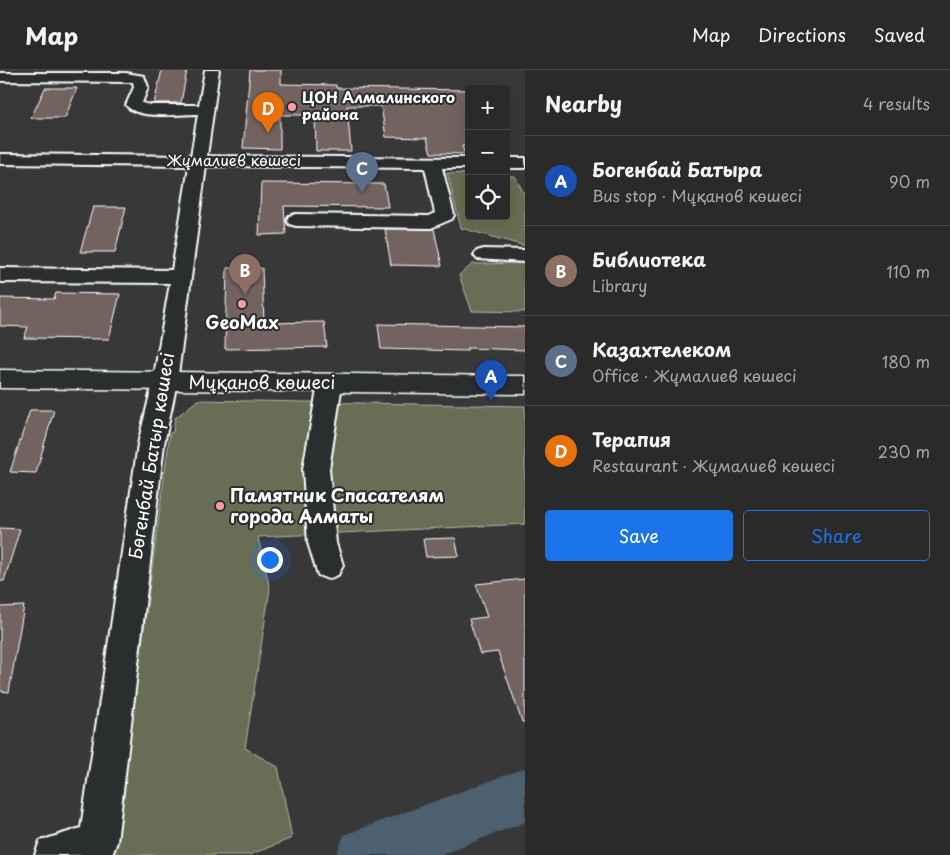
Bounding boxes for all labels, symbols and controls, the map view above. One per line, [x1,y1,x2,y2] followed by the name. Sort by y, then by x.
[25,17,78,53] text: Map
[692,21,730,48] text: Map
[758,21,846,48] text: Directions
[874,21,925,48] text: Saved
[302,85,455,125] place label: ЦОН Алмалинского района
[465,85,510,220] map controls
[465,85,510,130] button: +
[545,87,622,119] text: Nearby
[863,91,930,115] text: 4 results
[252,92,284,133] pin: D
[286,101,298,113] marker: ЦОН Алмалинского района
[465,130,510,175] button: −
[167,148,301,171] street label: Жұмалиев көшесі
[346,152,378,193] pin: C
[592,155,762,183] text: Богенбай Батыра
[555,169,567,193] text: A
[889,169,930,193] text: 90 m
[465,175,510,220] button: locate
[592,183,802,207] text: Bus stop · Мұқанов көшесі
[592,245,706,273] text: Библиотека
[229,254,261,295] pin: B
[556,259,566,283] text: B
[887,259,930,283] text: 110 m
[592,273,647,297] text: Library
[236,298,248,310] marker: GeoMax
[205,308,279,335] place label: GeoMax
[592,335,731,363] text: Казахтелеком
[555,349,567,373] text: C
[882,349,930,373] text: 180 m
[121,350,180,561] street label: Бөгенбай Батыр көшесі
[475,360,507,401] pin: A
[592,363,797,387] text: Office · Жұмалиев көшесі
[189,368,335,395] street label: Мұқанов көшесі
[592,425,671,453] text: Терапия
[555,439,567,463] text: D
[878,439,930,463] text: 230 m
[592,453,835,477] text: Restaurant · Жұмалиев көшесі
[230,481,444,529] place label: Памятник Спасателям города Алматы
[214,500,226,512] marker: Памятник Спасателям города Алматы
[545,510,733,561] button: Save
[743,510,930,561] button: Share
[257,547,283,573] your location

